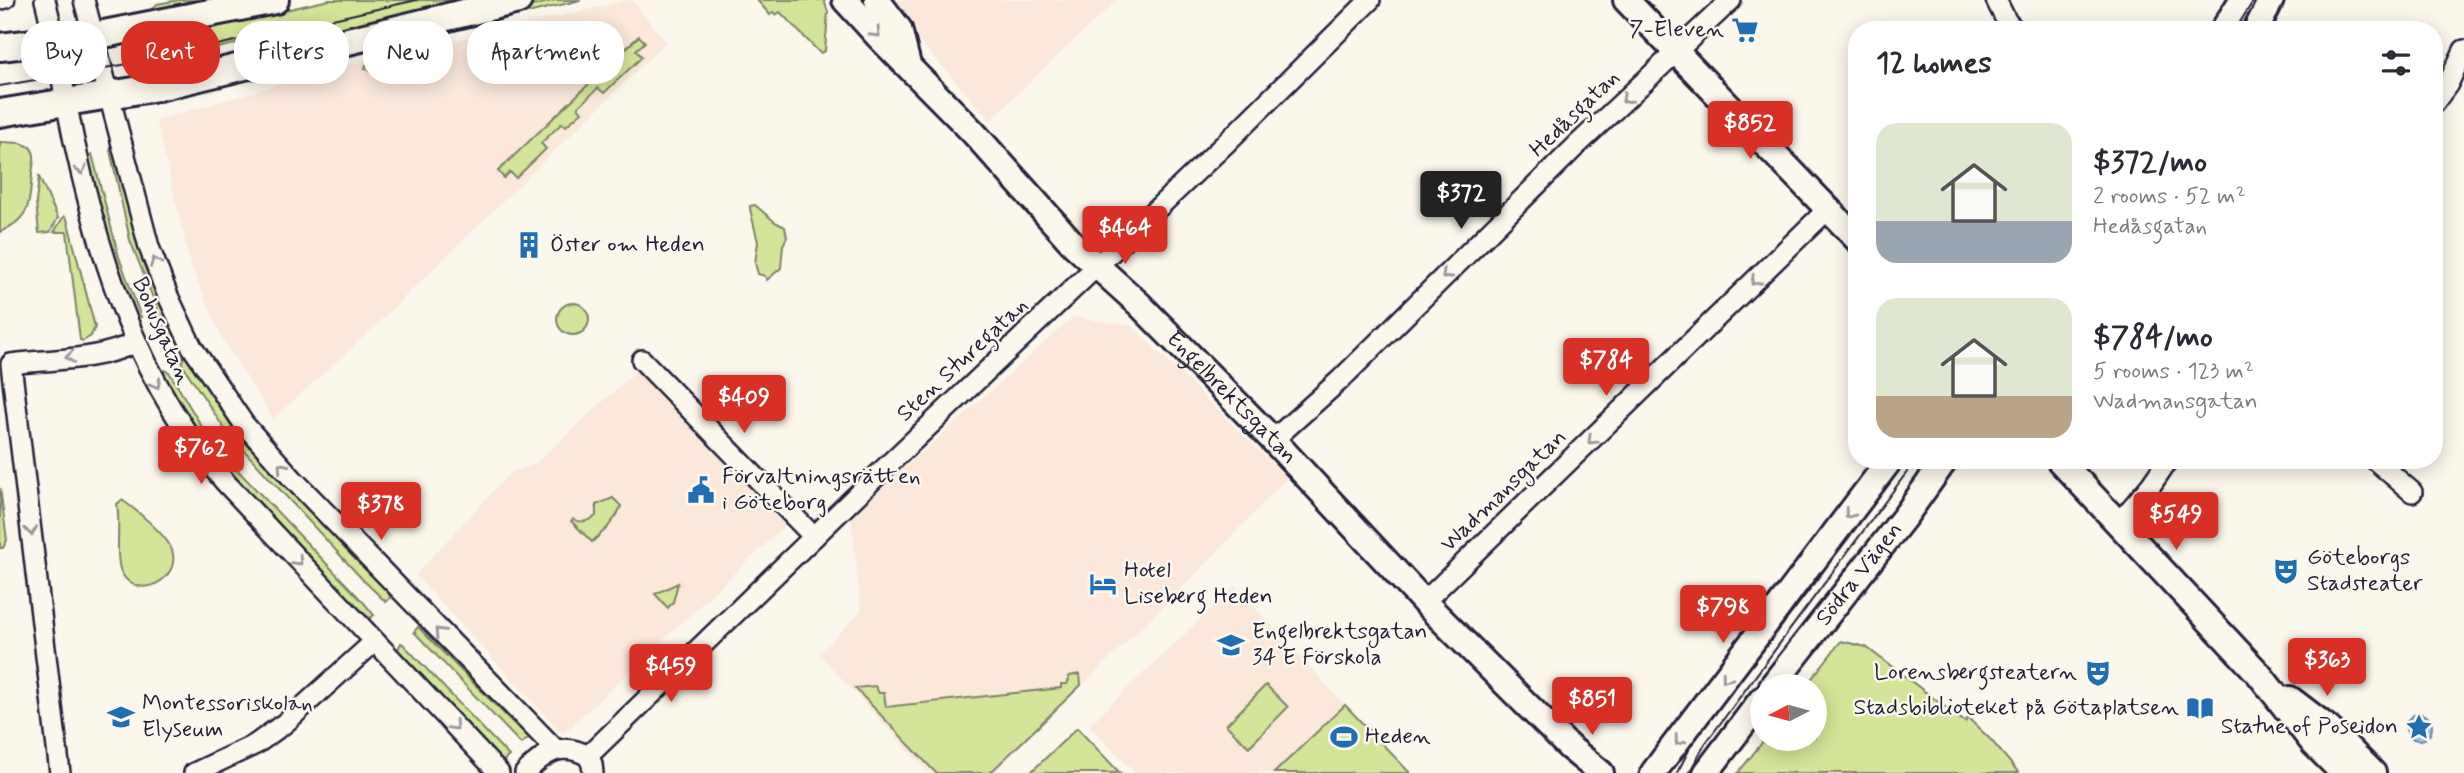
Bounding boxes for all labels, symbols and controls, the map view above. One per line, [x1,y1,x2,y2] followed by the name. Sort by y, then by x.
[1629,15,1724,45] place label: 7-Eleven
[1730,15,1760,45] supermarket icon: 7-Eleven
[21,21,107,84] chip: Buy
[121,21,220,84] chip: Rent
[234,21,349,84] chip: Filters
[363,21,453,84] chip: New
[467,21,624,84] chip: Apartment
[867,25,880,38] one-way arrow
[1876,44,1992,83] text: 12 homes
[2377,44,2415,82] icon: filters
[1524,64,1628,166] street label: Hedåsgatan
[1621,91,1634,103] one-way arrow
[1709,102,1791,161] pin: $852
[1724,109,1776,139] text: $852
[2093,143,2207,182] text: $372/mo
[1932,151,2016,235] icon: home
[73,164,87,176] one-way arrow
[1420,172,1502,231] pin: $372
[1436,179,1486,209] text: $372
[2093,182,2246,212] text: 2 rooms · 52 m²
[1084,206,1166,266] pin: $464
[2093,212,2207,242] text: Hedåsgatan
[1098,214,1152,244] text: $464
[514,230,544,260] building icon: Öster om Heden
[550,230,705,260] place label: Öster om Heden
[149,257,163,269] one-way arrow
[1441,266,1454,279] one-way arrow
[124,273,198,389] street label: Bohusgatan
[1751,273,1763,285] one-way arrow
[891,291,1037,430] street label: Sten Sturegatan
[2093,318,2213,357] text: $784/mo
[1159,325,1304,471] street label: Engelbrektsgatan
[1932,326,2016,410] icon: home
[1565,338,1647,398] pin: $784
[1579,346,1633,376] text: $784
[64,349,75,364] one-way arrow
[2093,357,2254,387] text: 5 rooms · 123 m²
[703,376,785,435] pin: $409
[148,377,161,389] one-way arrow
[718,383,770,413] text: $409
[2093,387,2258,417] text: Wadmansgatan
[1434,423,1575,560] street label: Wadmansgatan
[160,426,242,486] pin: $762
[1588,432,1600,444] one-way arrow
[174,434,228,464] text: $762
[278,462,290,475] one-way arrow
[722,462,921,518] place label: Förvaltningsrätten i Göteborg
[686,475,716,505] public building icon: Förvaltningsrätten i Göteborg
[340,482,422,542] pin: $378
[357,490,405,520] text: $378
[2135,492,2217,552] pin: $549
[2149,500,2203,530] text: $549
[1844,507,1857,519] one-way arrow
[1809,516,1910,632] street label: Södra Vägen
[24,525,39,537] one-way arrow
[2307,543,2423,599] place label: Göteborgs Stadsteater
[290,553,303,566] one-way arrow
[1124,556,1273,614] place label: Hotel Liseberg Heden
[2271,556,2301,586] theatre icon: Göteborgs Stadsteater
[1088,569,1118,599] hotel icon: Hotel Liseberg Heden
[1682,586,1764,645] pin: $798
[1696,593,1750,623] text: $798
[1252,617,1428,673] place label: Engelbrektsgatan 34 E Förskola
[435,627,448,640] one-way arrow
[1216,630,1246,660] school or university icon: Engelbrektsgatan 34 E Förskola
[2286,638,2368,698] pin: $363
[630,644,712,704] pin: $459
[2304,646,2350,676] text: $363
[645,652,697,682] text: $459
[1874,658,2077,690] place label: Lorensbergsteatern
[2083,658,2113,688] theatre icon: Lorensbergsteatern
[1722,670,1735,683] one-way arrow
[1750,674,1827,751] north arrow
[1750,674,1827,751] map controls
[1551,678,1633,737] pin: $851
[1568,685,1616,715] text: $851
[142,689,313,745] place label: Montessoriskolan Elyseum
[1853,693,2179,723] place label: Stadsbiblioteket på Götaplatsen
[2185,693,2215,723] library icon: Stadsbiblioteket på Götaplatsen
[106,702,136,732] school or university icon: Montessoriskolan Elyseum
[2221,712,2398,742] place label: Statue of Poseidon
[2404,712,2434,742] place icon: Statue of Poseidon
[446,718,459,731] one-way arrow
[1329,722,1359,752] sports icon: Heden
[1365,722,1431,752] place label: Heden
[1674,733,1687,746] one-way arrow

